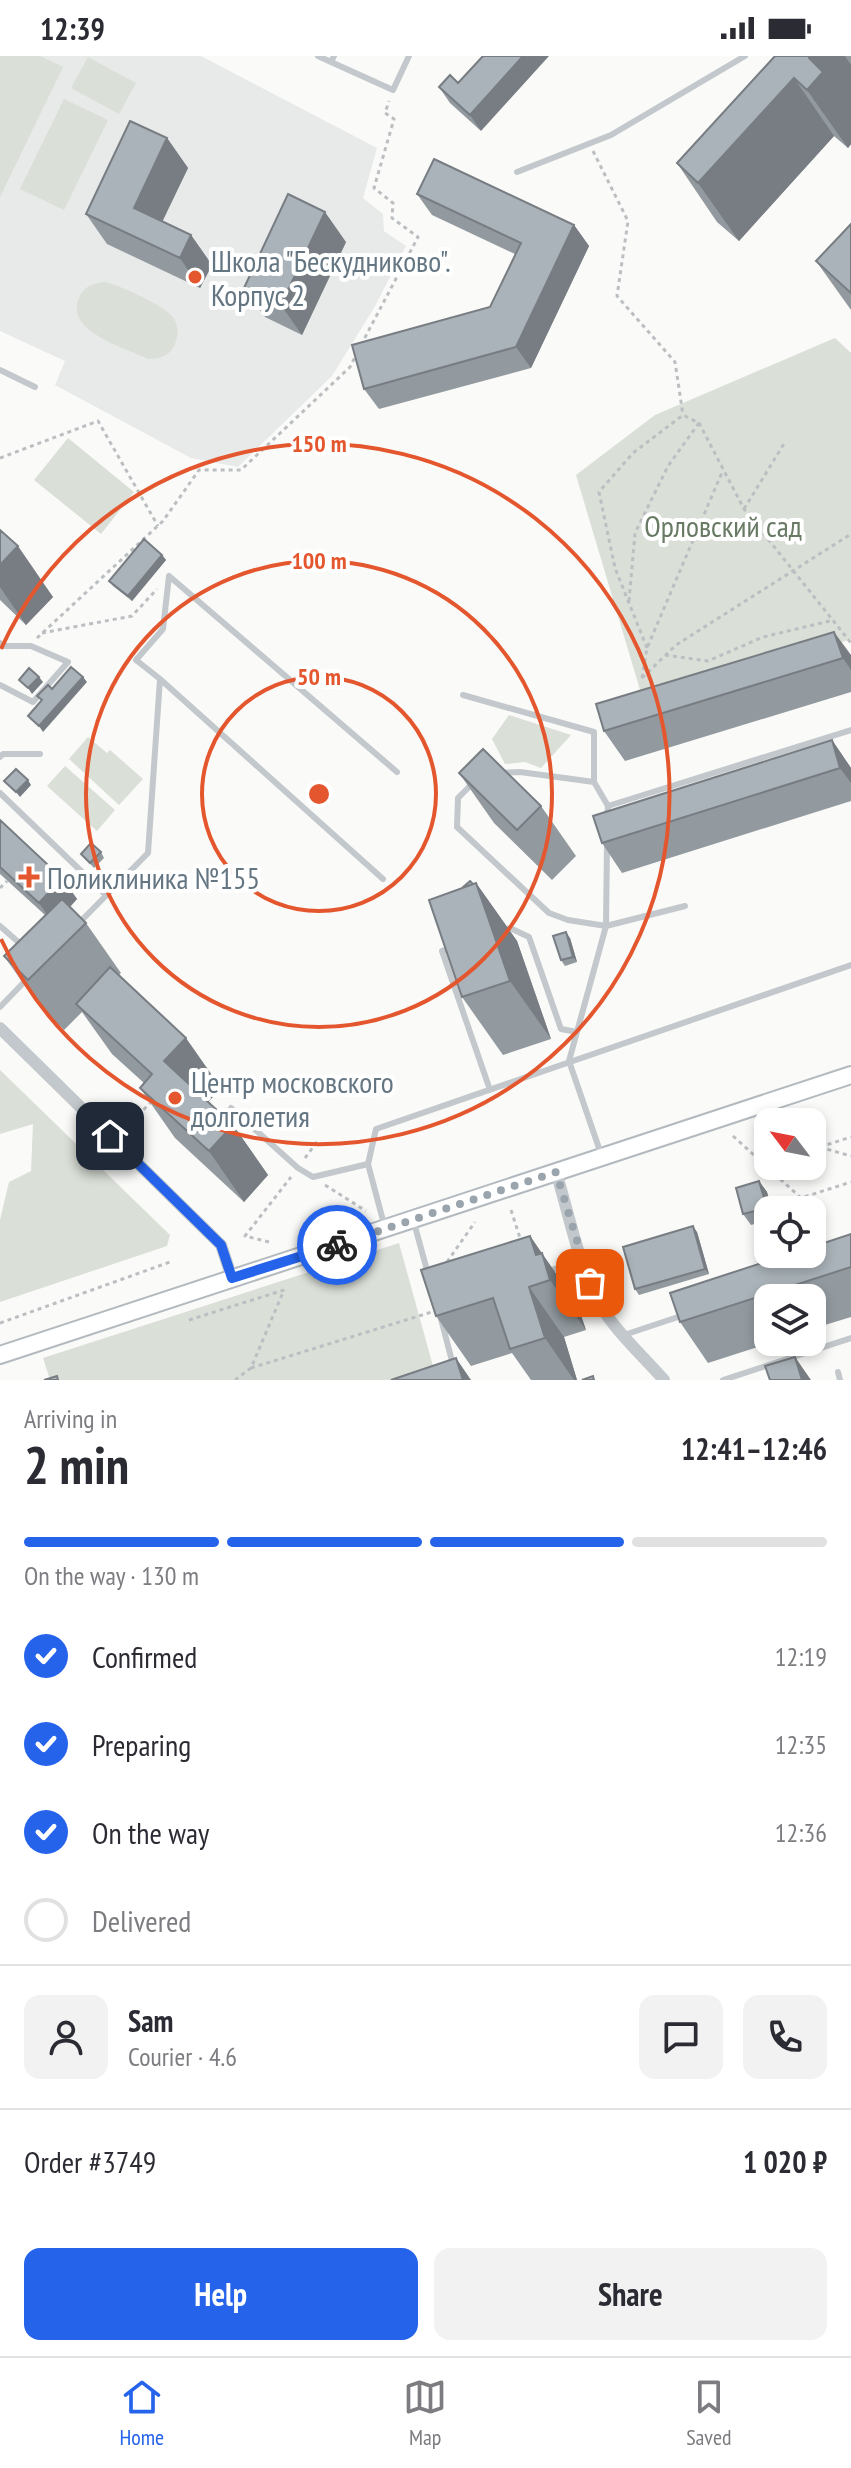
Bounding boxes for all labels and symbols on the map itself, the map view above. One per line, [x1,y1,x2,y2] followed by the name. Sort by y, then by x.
[211,241,451,314] place label: Школа "Бескудниково". Корпус 2
[186,268,204,286] marker: Школа "Бескудниково". Корпус 2
[291,428,347,459] text: 150 m
[644,506,802,545] park label: Орловский сад
[291,545,347,576] text: 100 m
[297,661,341,692] text: 50 m
[305,780,333,808] centre of rings
[47,858,260,897] place label: Поликлиника №155
[18,866,40,888] marker: Поликлиника №155
[191,1062,394,1135] place label: Центр московского долголетия
[166,1089,184,1107] marker: Центр московского долголетия
[76,1102,144,1170] pin
[754,1108,826,1180] north arrow
[297,1205,377,1285] courier
[556,1249,624,1317] pin

